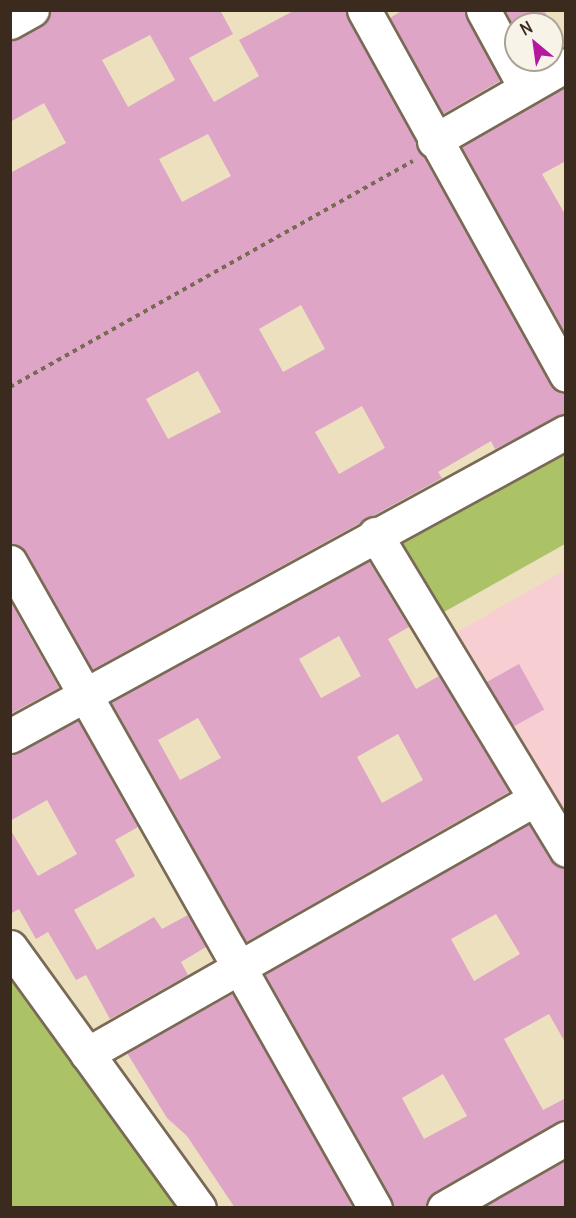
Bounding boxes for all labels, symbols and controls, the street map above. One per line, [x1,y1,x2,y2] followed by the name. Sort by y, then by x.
[504,12,564,72] north arrow
[517,17,536,39] text: N

